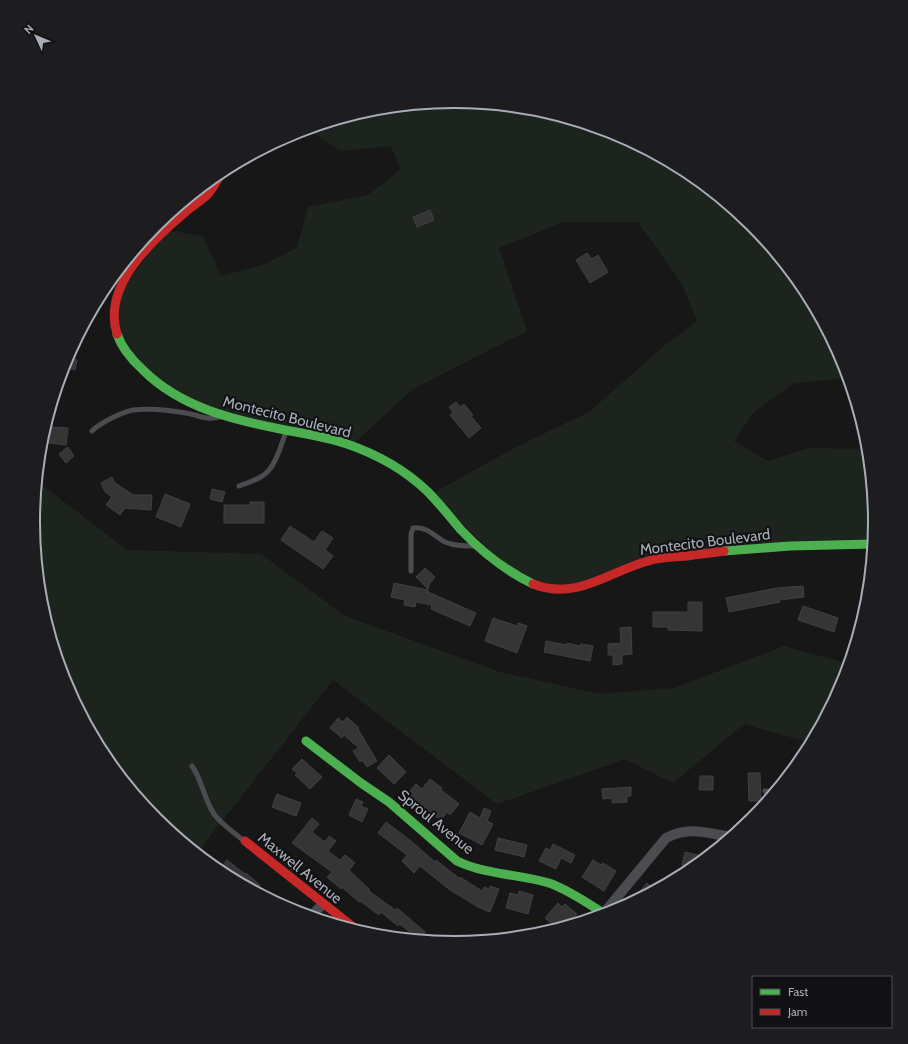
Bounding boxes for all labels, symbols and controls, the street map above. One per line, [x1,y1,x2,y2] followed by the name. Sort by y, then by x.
[16,16,56,56] north arrow
[21,21,37,37] text: N
[221,392,353,442] street label: Montecito Boulevard
[639,525,771,559] street label: Montecito Boulevard
[395,786,478,858] street label: Sproul Avenue
[254,829,346,908] street label: Maxwell Avenue
[752,976,892,1028] legend
[788,984,808,999] text: Fast
[787,1004,807,1019] text: Jam

